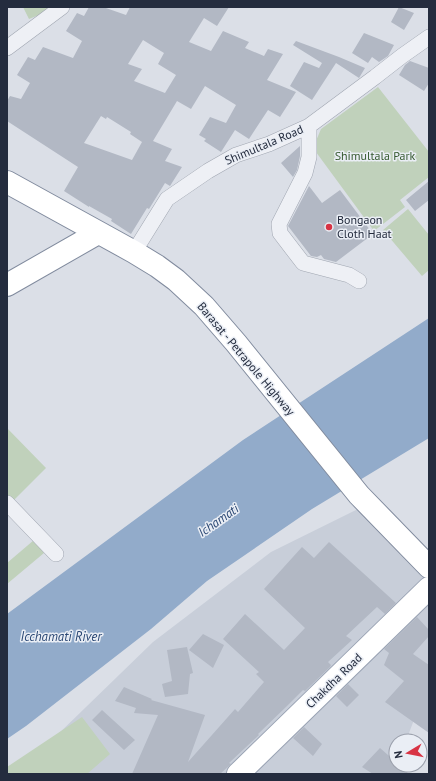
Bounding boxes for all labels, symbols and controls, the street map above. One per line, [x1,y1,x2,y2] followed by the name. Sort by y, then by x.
[222,121,305,168] street label: Shimultala Road
[335,148,416,163] park label: Shimultala Park
[337,212,392,241] place label: Bongaon Cloth Haat
[324,222,334,232] marker: Bongaon Cloth Haat
[194,299,299,419] street label: Barasat - Petrapole Highway
[195,500,242,541] water label: Ichamati
[21,628,102,645] water label: Icchamati River
[302,650,365,711] street label: Chakdha Road
[388,733,428,773] north arrow
[391,750,406,760] text: N

